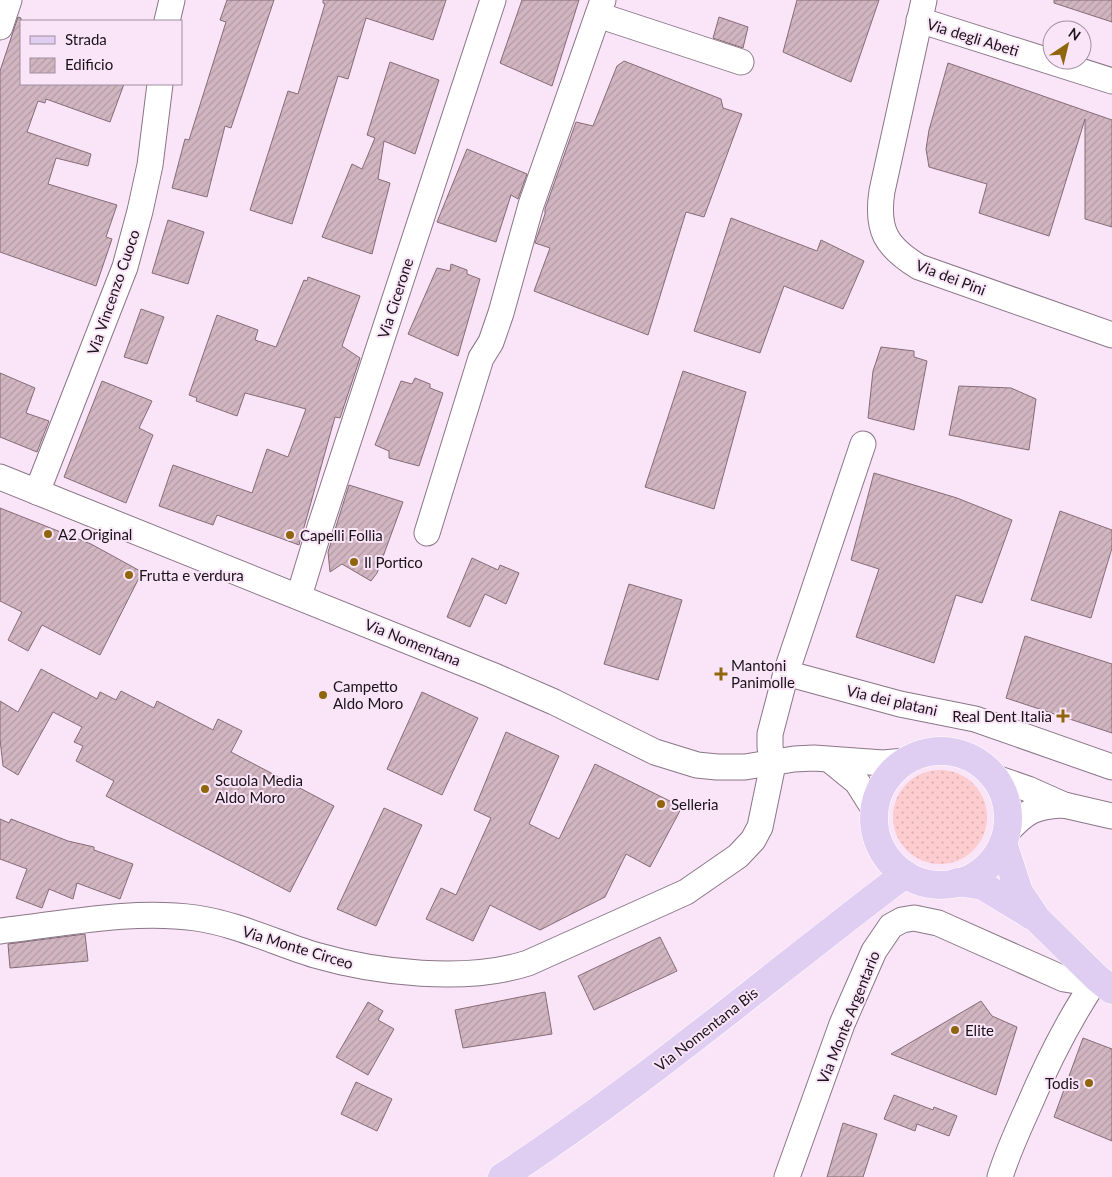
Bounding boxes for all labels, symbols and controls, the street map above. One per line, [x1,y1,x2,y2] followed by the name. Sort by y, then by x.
[925,14,1021,60] street label: Via degli Abeti
[20,20,182,85] legend
[1042,20,1092,70] north arrow
[1065,24,1084,44] text: N
[65,30,107,48] text: Strada
[65,55,113,73] text: Edificio
[83,227,143,357] street label: Via Vincenzo Cuoco
[374,255,416,341] street label: Via Cicerone
[914,255,988,299] street label: Via dei Pini
[58,525,132,543] place label: A2 Original
[300,526,383,544] place label: Capelli Follia
[42,528,54,540] marker: A2 Original
[284,529,296,541] marker: Capelli Follia
[364,553,423,571] place label: Il Portico
[348,556,360,568] marker: Il Portico
[139,566,244,584] place label: Frutta e verdura
[123,569,135,581] marker: Frutta e verdura
[362,615,464,669] street label: Via Nomentana
[731,656,795,691] place label: Mantoni Panimolle
[715,668,727,680] marker: Mantoni Panimolle
[333,677,403,712] place label: Campetto Aldo Moro
[845,681,939,719] street label: Via dei platani
[317,689,329,701] marker: Campetto Aldo Moro
[952,707,1052,725] place label: Real Dent Italia
[1056,709,1070,723] marker: Real Dent Italia
[215,771,303,806] place label: Scuola Media Aldo Moro
[199,783,211,795] marker: Scuola Media Aldo Moro
[671,795,719,813] place label: Selleria
[655,798,667,810] marker: Selleria
[240,922,356,972] street label: Via Monte Circeo
[813,948,883,1086] street label: Via Monte Argentario
[651,983,761,1075] street label: Via Nomentana Bis
[965,1021,994,1039] place label: Elite
[949,1024,961,1036] marker: Elite
[1045,1074,1079,1092] place label: Todis
[1083,1077,1095,1089] marker: Todis

